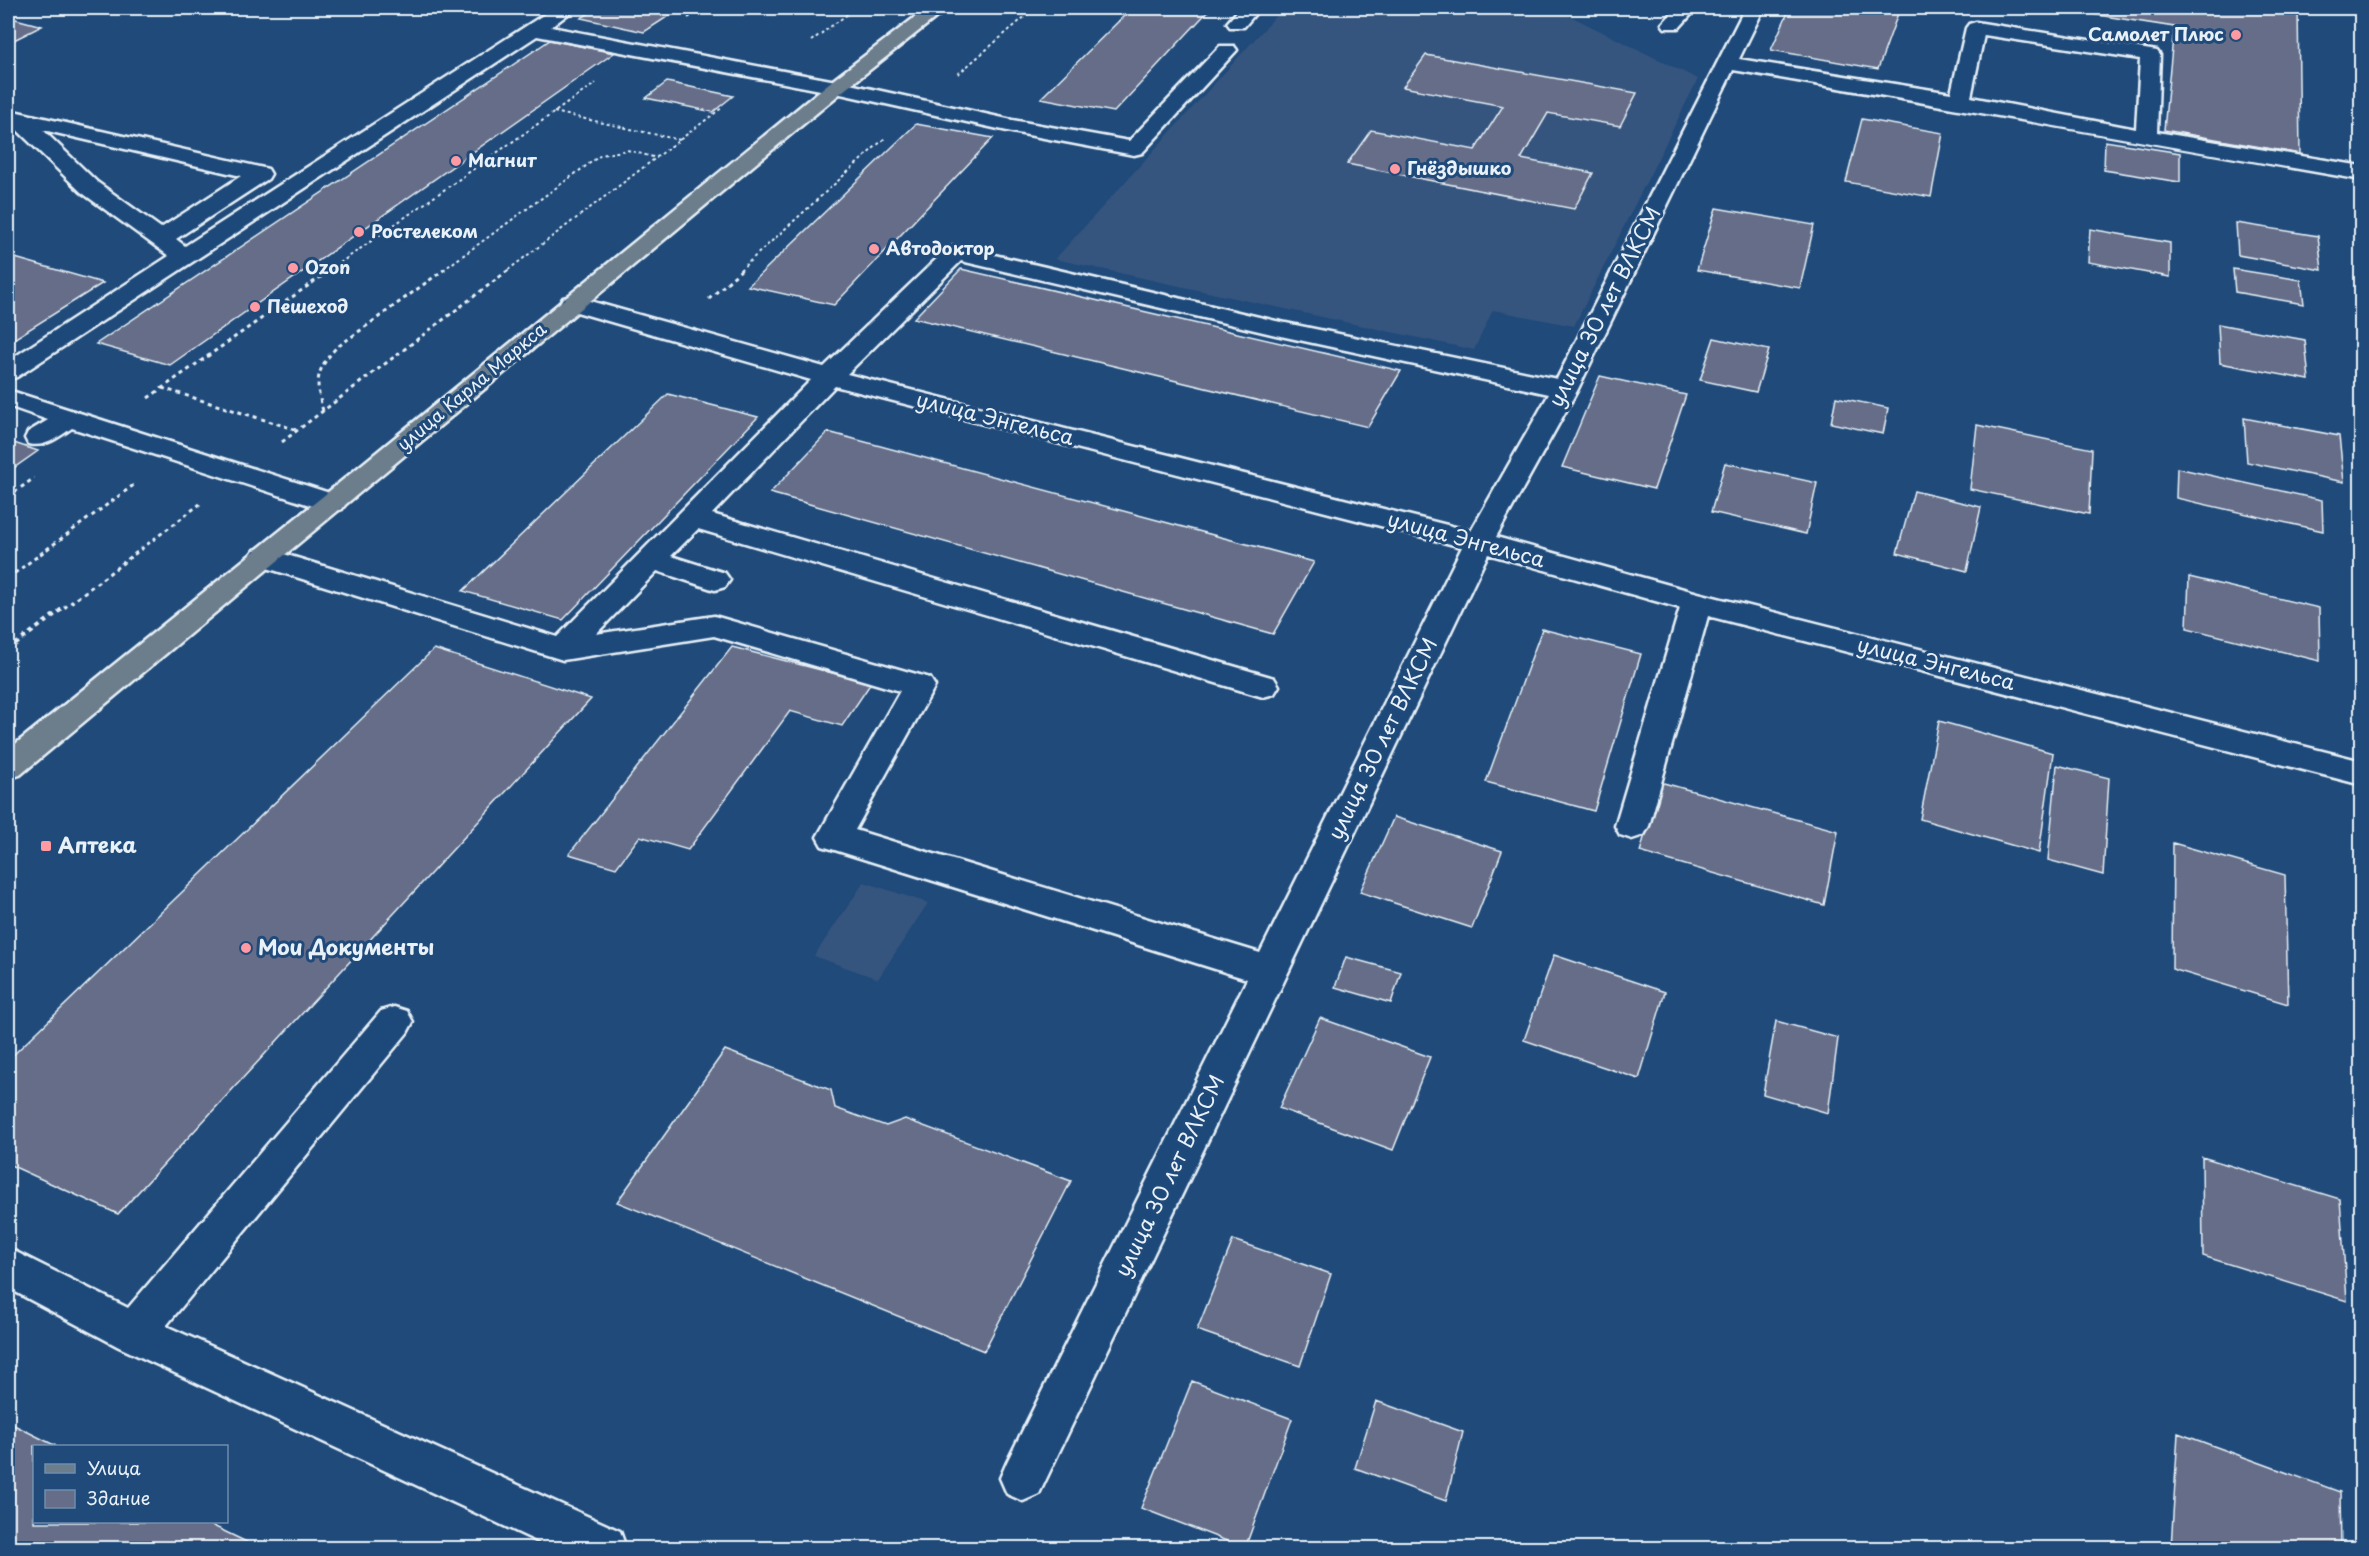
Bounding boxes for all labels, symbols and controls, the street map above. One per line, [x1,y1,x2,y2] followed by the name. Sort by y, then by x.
[2088,20,2224,47] place label: Самолет Плюс
[2229,28,2243,42] marker: Самолет Плюс
[468,146,537,173] place label: Магнит
[449,154,463,168] marker: Магнит
[1407,154,1512,181] place label: Гнёздышко
[1388,162,1402,176] marker: Гнёздышко
[1539,200,1668,412] street label: улица 30 лет ВЛКСМ
[371,217,478,244] place label: Ростелеком
[352,225,366,239] marker: Ростелеком
[886,234,995,261] place label: Автодоктор
[867,242,881,256] marker: Автодоктор
[305,253,350,280] place label: Ozon
[286,261,300,275] marker: Ozon
[267,292,348,319] place label: Пешеход
[248,300,262,314] marker: Пешеход
[390,315,552,456] street label: улица Карла Маркса
[913,382,1078,452] street label: улица Энгельса
[1384,502,1549,574] street label: улица Энгельса
[1854,627,2019,697] street label: улица Энгельса
[1318,632,1444,845] street label: улица 30 лет ВЛКСМ
[58,828,137,860] place label: Аптека
[39,839,53,853] marker: Аптека
[258,930,434,962] place label: Мои Документы
[239,941,253,955] marker: Мои Документы
[1105,1069,1231,1282] street label: улица 30 лет ВЛКСМ
[33,1445,228,1523] legend
[87,1454,141,1481] text: Улица
[87,1484,150,1511] text: Здание

